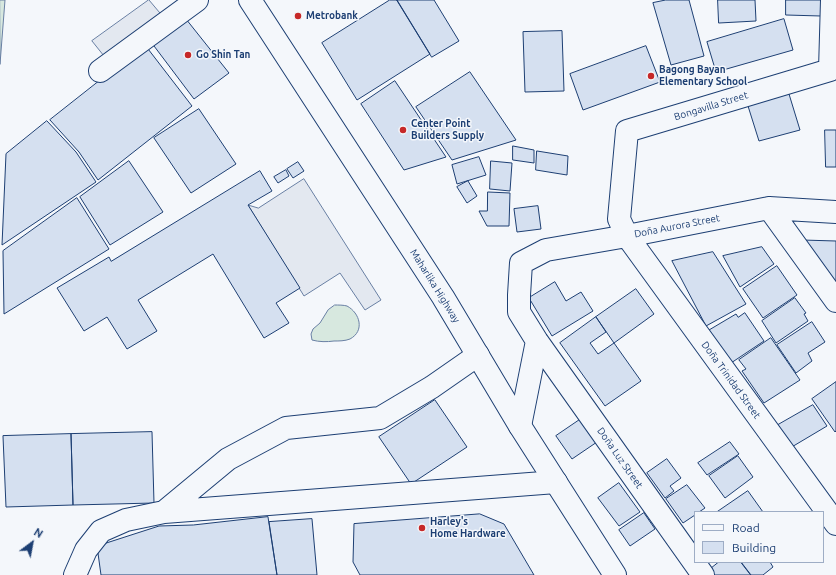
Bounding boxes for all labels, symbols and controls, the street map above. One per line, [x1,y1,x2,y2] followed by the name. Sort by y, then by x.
[306,10,358,22] place label: Metrobank
[293,11,303,21] marker: Metrobank
[196,49,250,61] place label: Go Shin Tan
[183,50,193,60] marker: Go Shin Tan
[659,64,747,88] place label: Bagong Bayan Elementary School
[646,71,656,81] marker: Bagong Bayan Elementary School
[673,89,749,123] street label: Bongavilla Street
[411,118,484,142] place label: Center Point Builders Supply
[398,125,408,135] marker: Center Point Builders Supply
[633,212,721,240] street label: Doña Aurora Street
[408,247,462,325] street label: Maharlika Highway
[699,339,763,421] street label: Doña Trinidad Street
[595,425,645,491] street label: Doña Luz Street
[694,511,824,563] legend
[430,516,506,540] place label: Harley's Home Hardware
[732,521,760,534] text: Road
[12,523,52,563] north arrow
[417,523,427,533] marker: Harley's Home Hardware
[32,526,45,540] text: N
[732,541,776,554] text: Building

